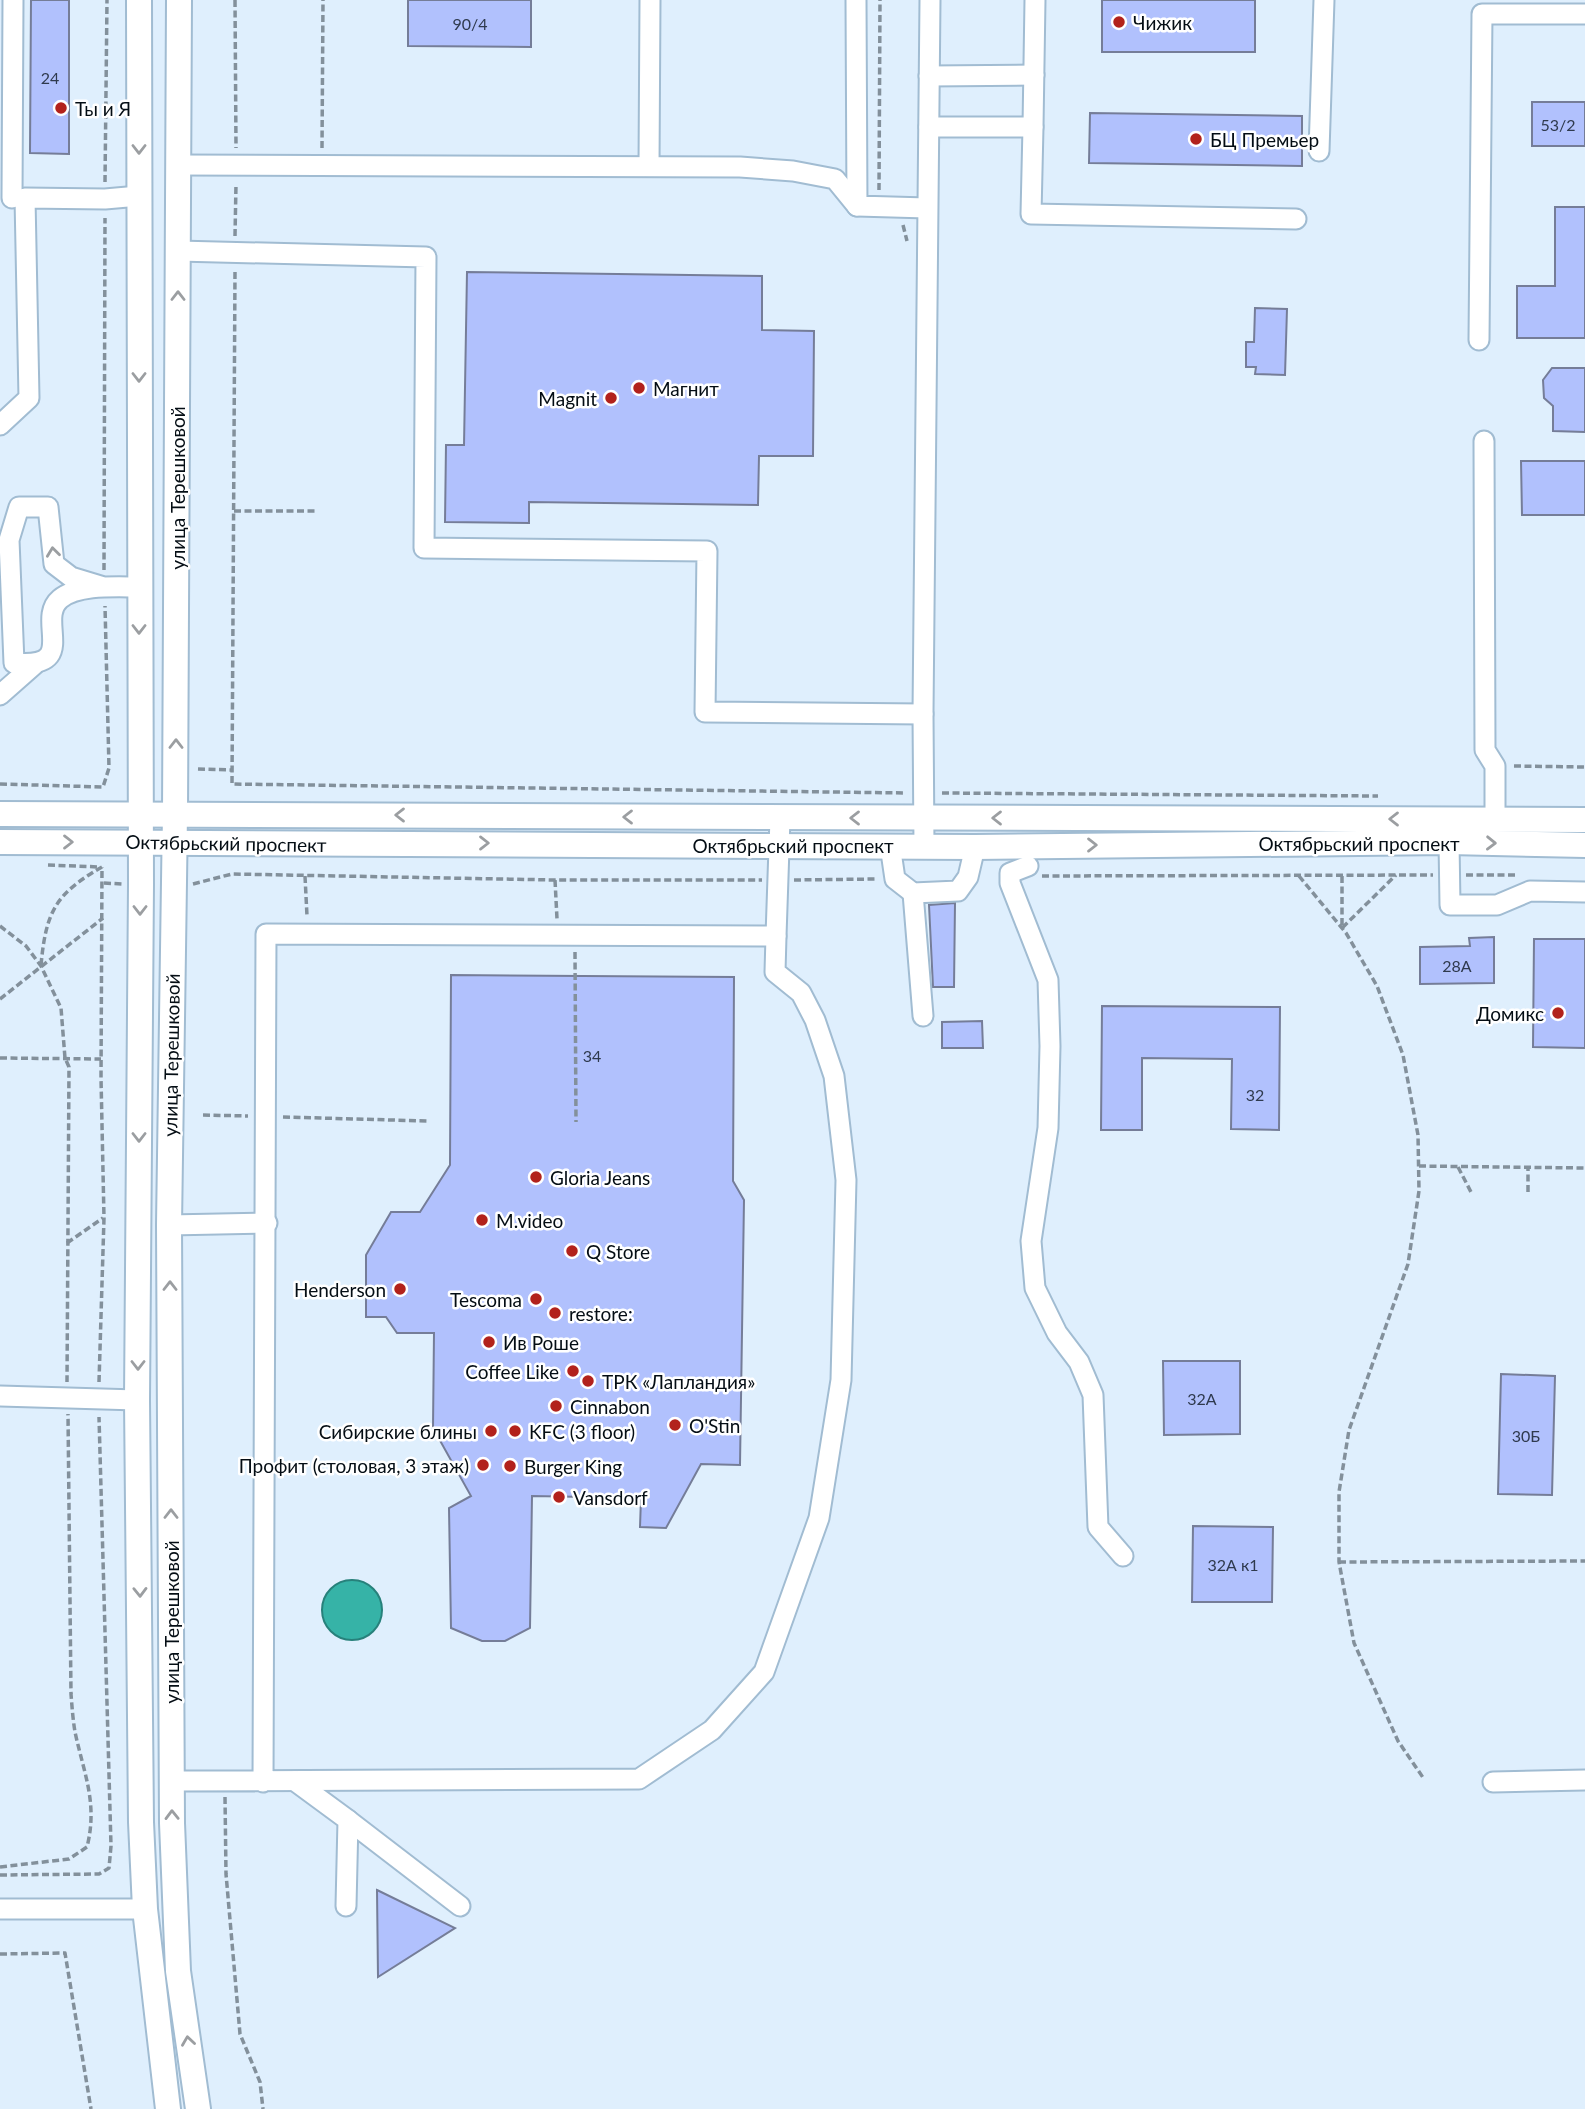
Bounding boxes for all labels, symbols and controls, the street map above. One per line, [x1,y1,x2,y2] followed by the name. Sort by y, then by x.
[1133,11,1192,34] place label: Чижик
[452,14,488,33] house number: 90/4
[1111,14,1127,30] marker: Чижик
[41,68,59,87] house number: 24
[75,97,131,120] place label: Ты и Я
[53,100,69,116] marker: Ты и Я
[1540,115,1576,134] house number: 53/2
[1210,128,1319,151] place label: БЦ Премьер
[1188,131,1204,147] marker: БЦ Премьер
[131,144,147,155] one-way arrow
[170,291,186,301] one-way arrow
[131,372,147,382] one-way arrow
[653,377,719,400] place label: Магнит
[631,380,647,396] marker: Магнит
[538,387,597,410] place label: Magnit
[603,390,619,406] marker: Magnit
[166,406,189,570] street label: улица Терешковой
[45,546,60,558] one-way arrow
[131,624,147,634] one-way arrow
[168,739,184,749] one-way arrow
[394,807,405,823] one-way arrow
[622,809,633,824] one-way arrow
[849,810,860,826] one-way arrow
[991,810,1002,826] one-way arrow
[1389,812,1400,827] one-way arrow
[125,830,327,856] street label: Октябрьский проспект
[1258,832,1460,855] street label: Октябрьский проспект
[63,834,74,850] one-way arrow
[692,834,894,857] street label: Октябрьский проспект
[480,835,490,851] one-way arrow
[1487,835,1497,851] one-way arrow
[1088,837,1098,853] one-way arrow
[133,905,148,916] one-way arrow
[1442,956,1472,975] house number: 28А
[158,973,184,1137] street label: улица Терешковой
[1476,1002,1544,1025] place label: Домикс
[1550,1005,1566,1021] marker: Домикс
[583,1046,601,1065] house number: 34
[1246,1085,1264,1104] house number: 32
[131,1133,147,1143] one-way arrow
[550,1166,650,1189] place label: Gloria Jeans
[528,1169,544,1185] marker: Gloria Jeans
[496,1209,563,1232] place label: M.video
[474,1212,490,1228] marker: M.video
[586,1240,650,1263] place label: Q Store
[564,1243,580,1259] marker: Q Store
[294,1278,386,1301] place label: Henderson
[162,1281,178,1291] one-way arrow
[392,1281,408,1297] marker: Henderson
[450,1288,522,1311] place label: Tescoma
[528,1291,544,1307] marker: Tescoma
[569,1302,633,1325] place label: restore:
[547,1305,563,1321] marker: restore:
[503,1331,579,1354] place label: Ив Роше
[481,1334,497,1350] marker: Ив Роше
[130,1360,146,1371] one-way arrow
[465,1360,559,1383] place label: Coffee Like
[565,1363,581,1379] marker: Coffee Like
[602,1370,755,1393] place label: ТРК «Лапландия»
[580,1373,596,1389] marker: ТРК «Лапландия»
[1187,1389,1217,1408] house number: 32А
[570,1395,650,1418] place label: Cinnabon
[548,1398,564,1414] marker: Cinnabon
[689,1414,740,1437] place label: O'Stin
[667,1417,683,1433] marker: O'Stin
[319,1420,477,1443] place label: Сибирские блины
[529,1420,635,1443] place label: KFC (3 floor)
[483,1423,499,1439] marker: Сибирские блины
[507,1423,523,1439] marker: KFC (3 floor)
[1512,1426,1540,1445] house number: 30Б
[239,1454,469,1477] place label: Профит (столовая, 3 этаж)
[524,1455,622,1478] place label: Burger King
[475,1457,491,1473] marker: Профит (столовая, 3 этаж)
[502,1458,518,1474] marker: Burger King
[573,1486,648,1509] place label: Vansdorf
[551,1489,567,1505] marker: Vansdorf
[163,1508,178,1519] one-way arrow
[160,1540,183,1704] street label: улица Терешковой
[1207,1555,1259,1574] house number: 32А к1
[132,1588,148,1598] one-way arrow
[164,1809,180,1820] one-way arrow
[181,2036,196,2047] one-way arrow

